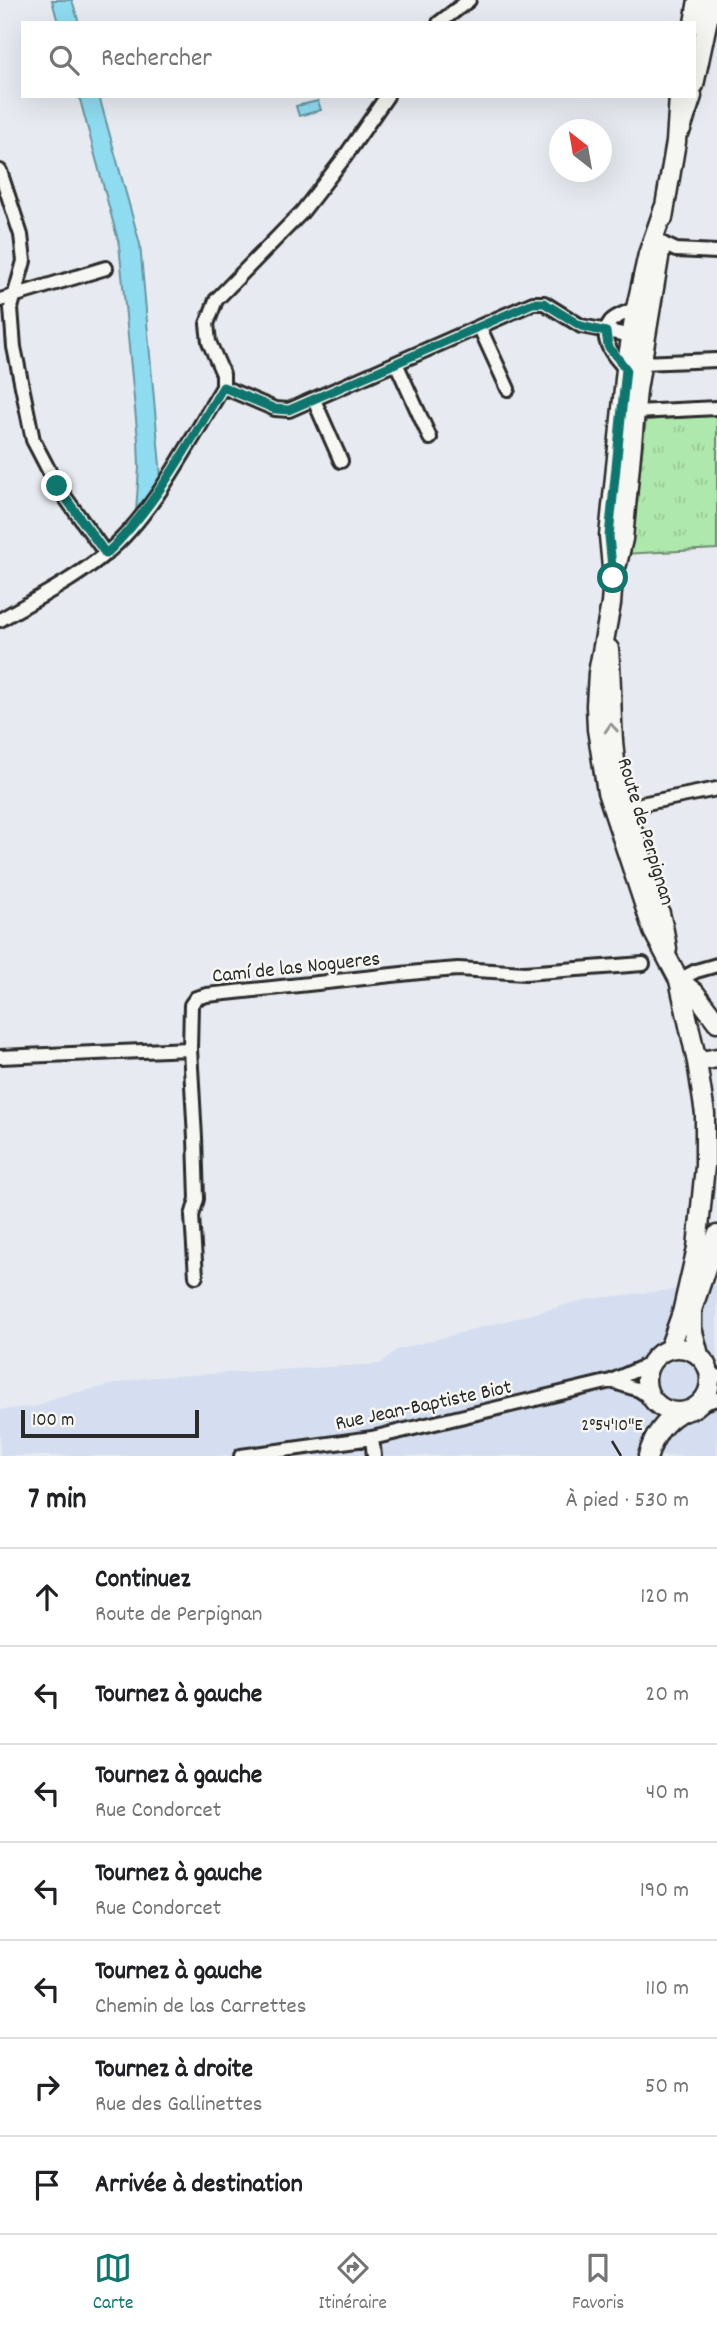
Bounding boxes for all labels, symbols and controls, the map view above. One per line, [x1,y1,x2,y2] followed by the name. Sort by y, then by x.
[21,21,696,98] search box
[45,41,83,79] icon: search
[101,41,212,78] text: Rechercher
[549,119,612,182] north arrow
[41,470,72,501] route end
[597,562,628,593] route start
[604,722,619,733] one-way arrow
[607,754,681,909] street label: Route de Perpignan
[211,945,382,993] street label: Camí de las Nogueres
[333,1374,515,1440] street label: Rue Jean-Baptiste Biot
[21,1407,200,1439] scale bar
[32,1408,74,1435] text: 100 m
[581,1414,643,1439] text: 2°54'10"E
[28,1480,86,1523] text: 7 min
[566,1485,689,1518] text: À pied · 530 m
[95,1562,190,1599] text: Continuez
[28,1578,66,1616] icon: ahead
[640,1581,689,1614] text: 120 m
[95,1599,262,1632] text: Route de Perpignan
[28,1676,66,1714] icon: left
[95,1677,262,1714] text: Tournez à gauche
[645,1679,689,1712] text: 20 m
[95,1758,262,1795] text: Tournez à gauche
[28,1774,66,1812] icon: left
[646,1777,689,1810] text: 40 m
[95,1795,221,1828] text: Rue Condorcet
[95,1856,262,1893] text: Tournez à gauche
[28,1872,66,1910] icon: left
[640,1875,689,1908] text: 190 m
[95,1893,221,1926] text: Rue Condorcet
[95,1954,262,1991] text: Tournez à gauche
[28,1970,66,2008] icon: left
[645,1973,689,2006] text: 110 m
[95,1991,306,2024] text: Chemin de las Carrettes
[95,2052,253,2089] text: Tournez à droite
[28,2068,66,2106] icon: right
[645,2071,689,2104] text: 50 m
[95,2089,262,2122] text: Rue des Gallinettes
[28,2166,66,2204] icon: arrive
[95,2167,303,2204] text: Arrivée à destination
[93,2249,133,2318] tab: Carte
[319,2249,387,2318] tab: Itinéraire
[572,2249,624,2318] tab: Favoris

